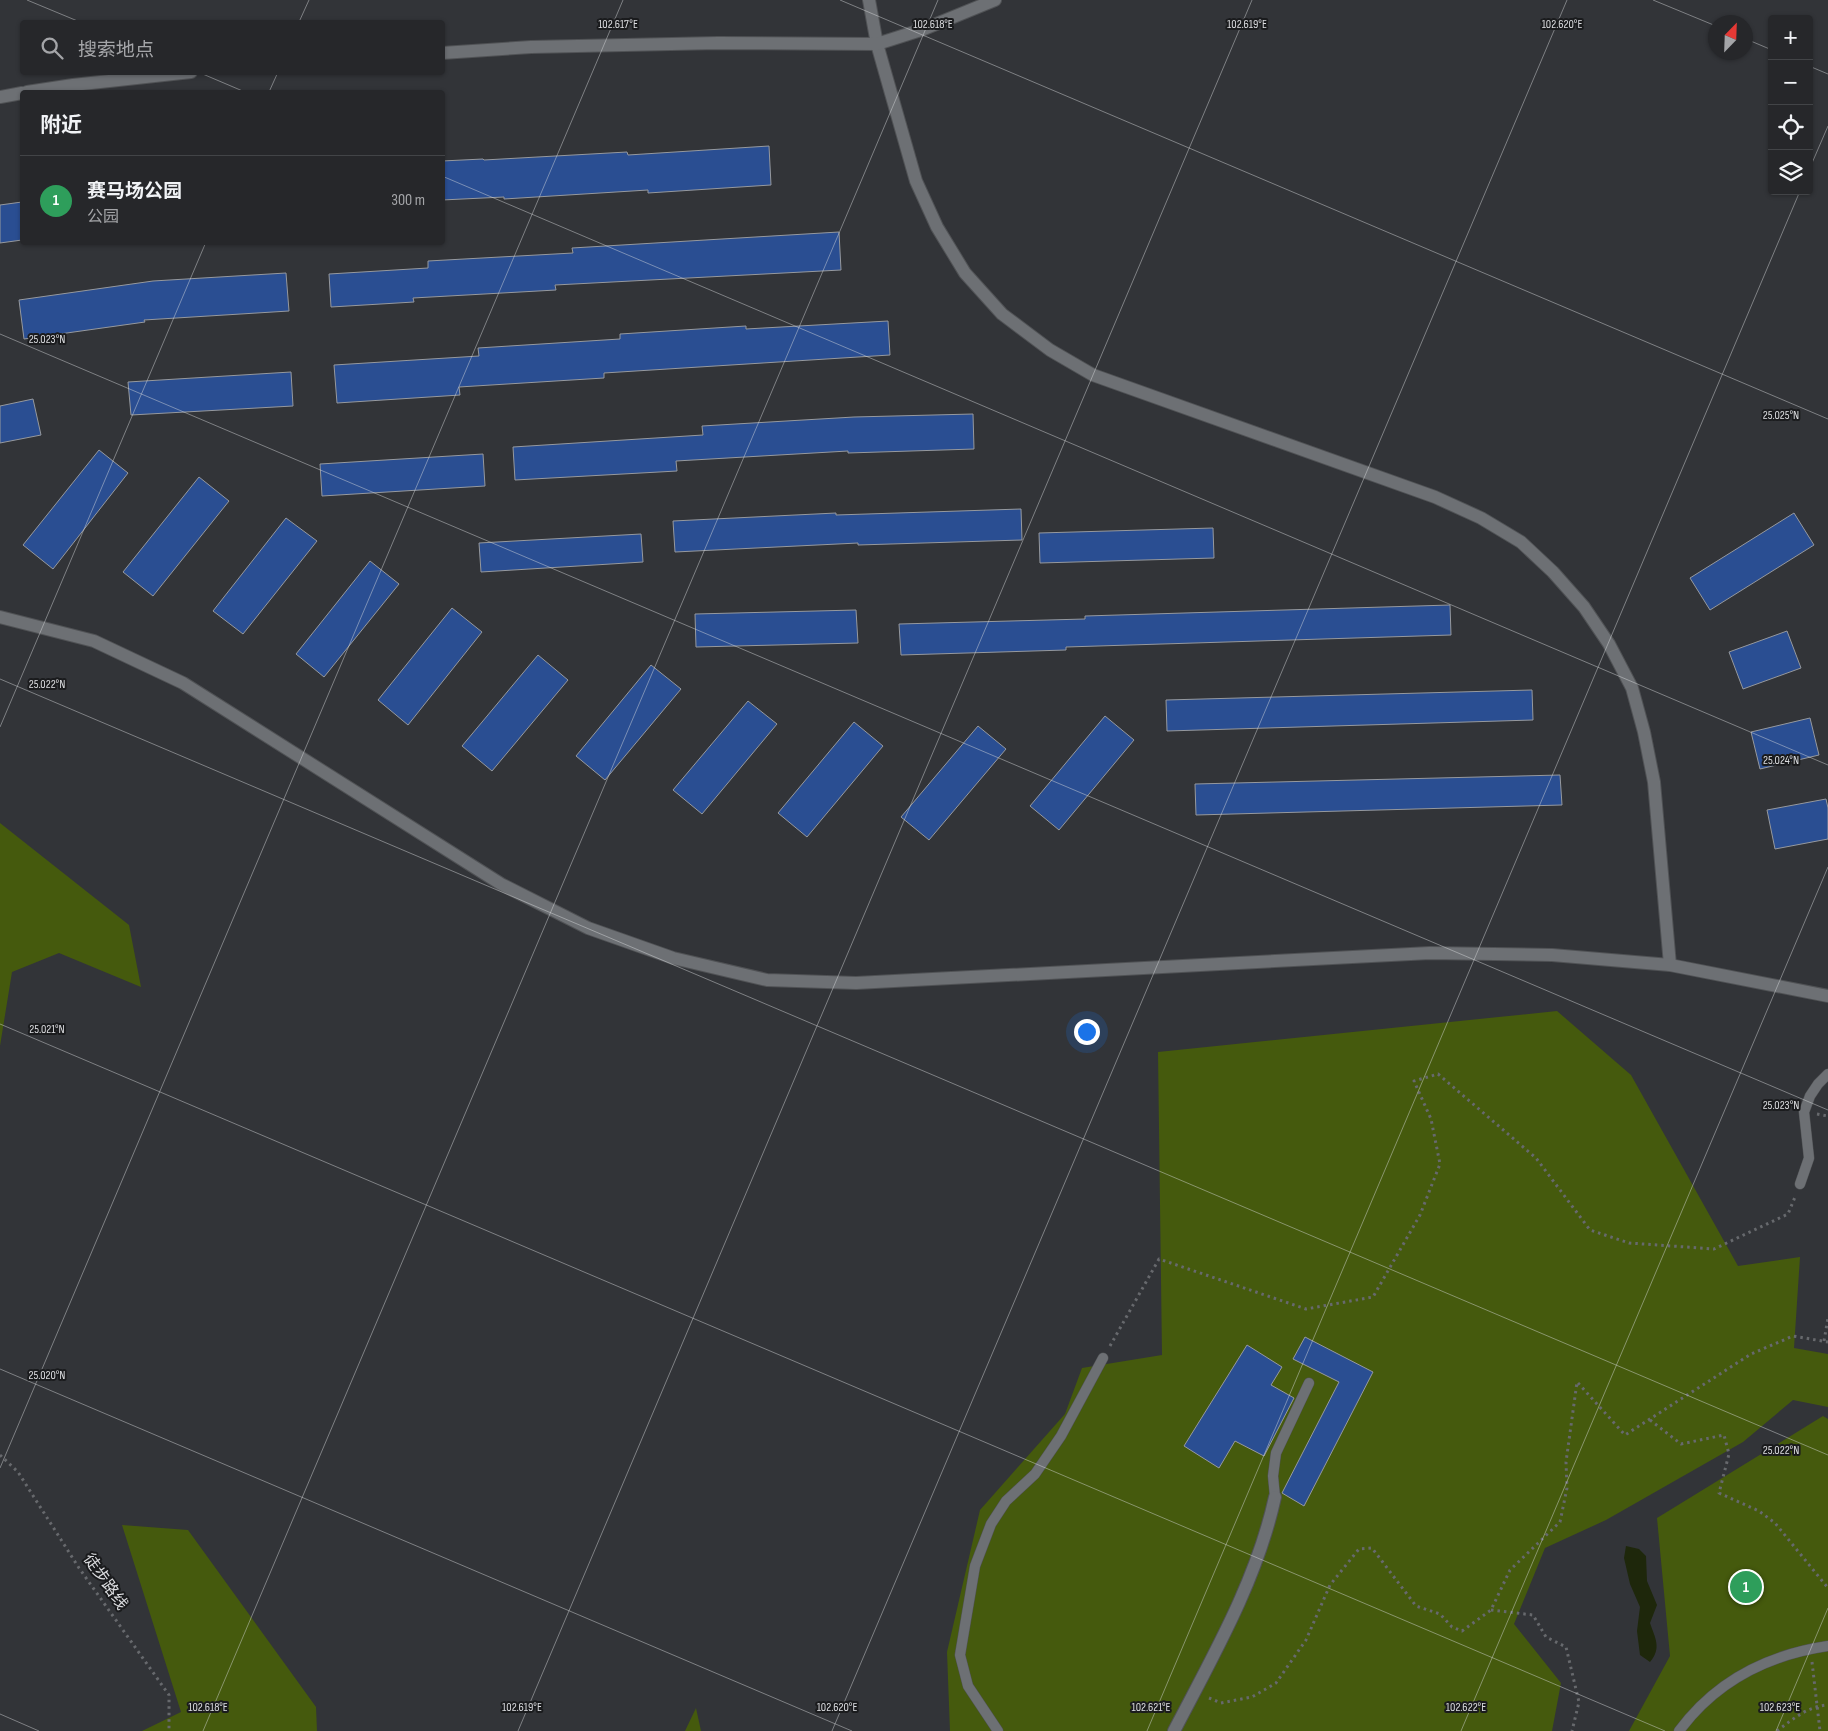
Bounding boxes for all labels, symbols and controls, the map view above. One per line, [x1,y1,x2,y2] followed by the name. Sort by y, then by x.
[1708,15,1753,60] north arrow
[1768,15,1813,195] map controls
[1768,15,1813,60] button: +
[598,17,638,32] text: 102.617°E
[913,17,953,32] text: 102.618°E
[1227,17,1267,32] text: 102.619°E
[1542,17,1582,32] text: 102.620°E
[20,20,445,75] search box
[38,34,66,62] icon: search
[78,39,154,62] text: 搜索地点
[1768,60,1813,105] button: −
[1768,105,1813,150] button: locate
[40,113,82,138] text: 附近
[1768,150,1813,195] button: layers
[87,180,182,203] text: 赛马场公园
[53,191,59,210] text: 1
[391,191,425,210] text: 300 m
[87,208,119,227] text: 公园
[29,332,65,347] text: 25.023°N
[1763,408,1799,423] text: 25.025°N
[29,677,65,692] text: 25.022°N
[1763,753,1799,768] text: 25.024°N
[1074,1019,1100,1045] your location
[29,1022,65,1037] text: 25.021°N
[1763,1098,1799,1113] text: 25.023°N
[29,1368,65,1383] text: 25.020°N
[1763,1443,1799,1458] text: 25.022°N
[79,1550,131,1614] street label: 徒步路线
[1730,1568,1762,1606] pin: 1
[188,1700,228,1715] text: 102.618°E
[502,1700,542,1715] text: 102.619°E
[817,1700,857,1715] text: 102.620°E
[1131,1700,1171,1715] text: 102.621°E
[1446,1700,1486,1715] text: 102.622°E
[1760,1700,1800,1715] text: 102.623°E

